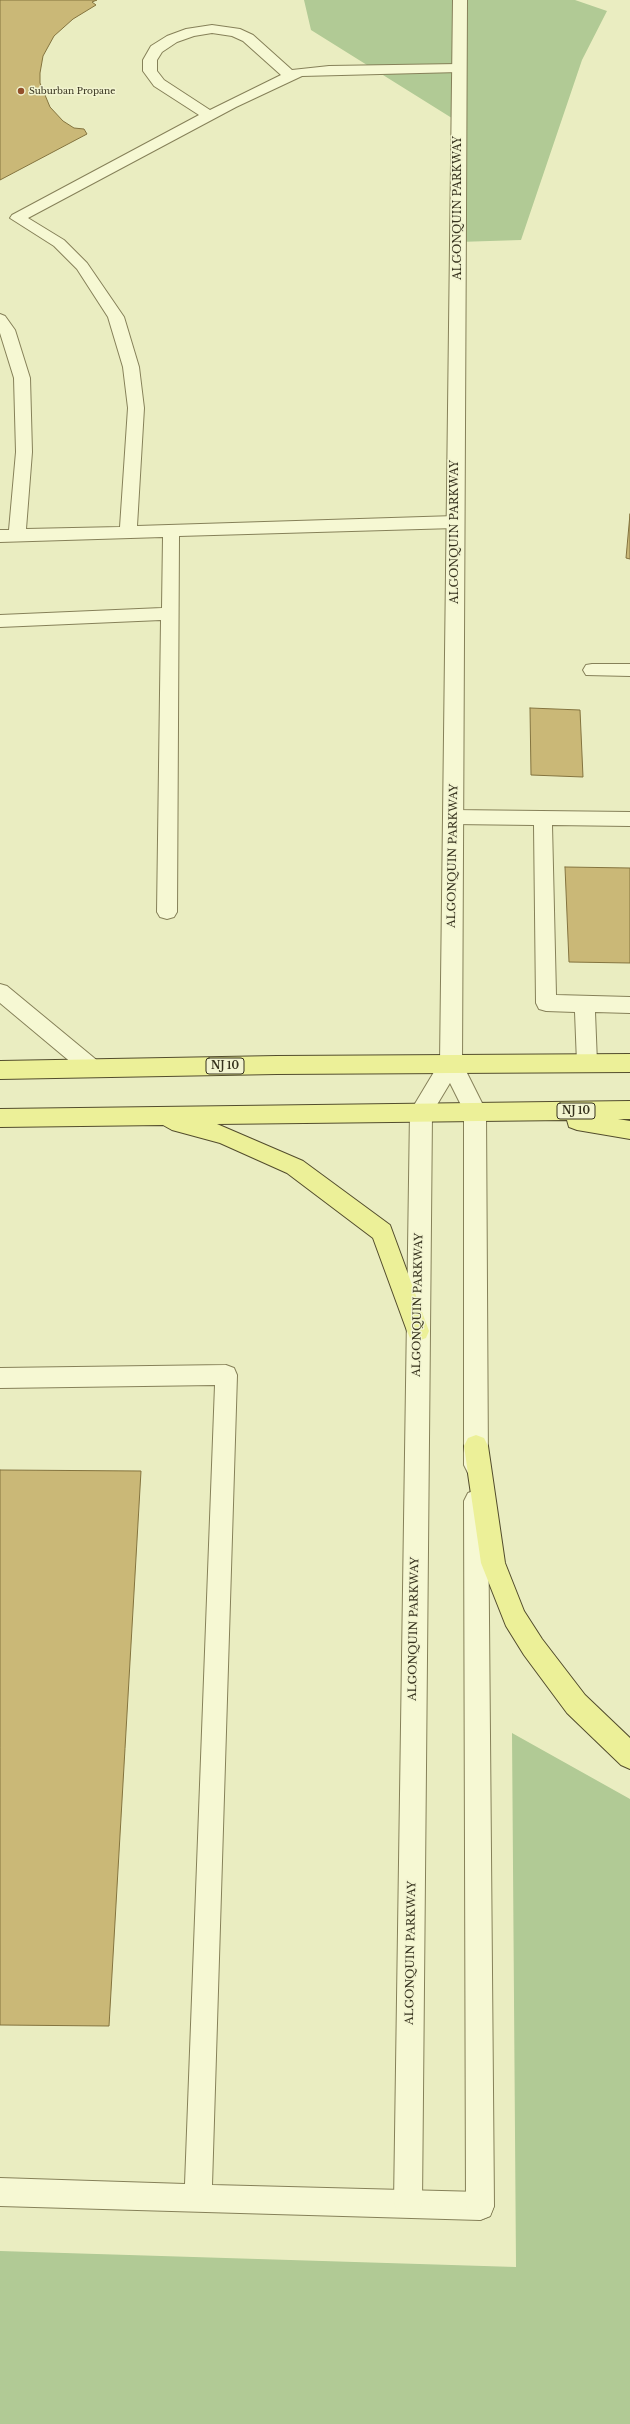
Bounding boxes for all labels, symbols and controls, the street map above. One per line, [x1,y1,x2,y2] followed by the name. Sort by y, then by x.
[16,86,26,96] marker: Suburban Propane
[29,86,115,96] place label: Suburban Propane
[451,136,465,280] street label: ALGONQUIN PARKWAY
[448,460,462,604] street label: ALGONQUIN PARKWAY
[445,784,461,928] street label: ALGONQUIN PARKWAY
[206,1058,244,1074] road number: NJ 10
[557,1103,595,1119] road number: NJ 10
[410,1233,426,1377] street label: ALGONQUIN PARKWAY
[406,1557,422,1701] street label: ALGONQUIN PARKWAY
[403,1881,419,2025] street label: ALGONQUIN PARKWAY

